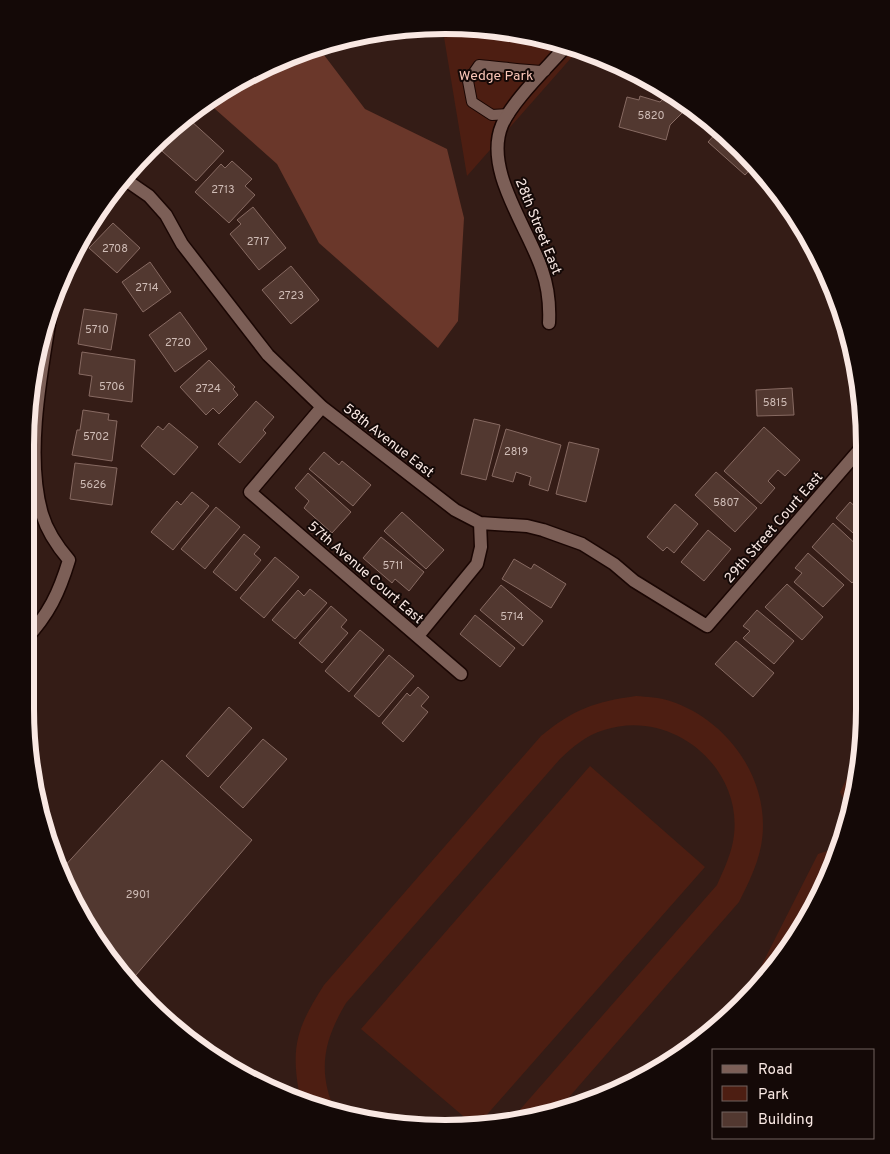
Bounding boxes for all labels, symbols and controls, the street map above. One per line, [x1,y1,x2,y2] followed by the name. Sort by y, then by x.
[459,68,533,85] park label: Wedge Park
[637,109,665,123] house number: 5820
[511,176,565,277] street label: 28th Street East
[211,183,235,197] house number: 2713
[247,235,269,249] house number: 2717
[102,242,128,256] house number: 2708
[135,281,159,295] house number: 2714
[278,289,304,303] house number: 2723
[85,323,109,337] house number: 5710
[165,336,191,350] house number: 2720
[99,380,125,394] house number: 5706
[195,382,221,396] house number: 2724
[763,396,787,410] house number: 5815
[339,401,437,482] street label: 58th Avenue East
[83,430,109,444] house number: 5702
[504,445,528,459] house number: 2819
[721,469,827,587] street label: 29th Street Court East
[80,478,106,492] house number: 5626
[713,496,739,510] house number: 5807
[304,518,426,628] street label: 57th Avenue Court East
[383,559,403,573] house number: 5711
[500,610,524,624] house number: 5714
[126,888,150,902] house number: 2901
[712,1049,875,1139] legend
[758,1061,793,1080] text: Road
[758,1086,789,1105] text: Park
[758,1111,813,1130] text: Building

